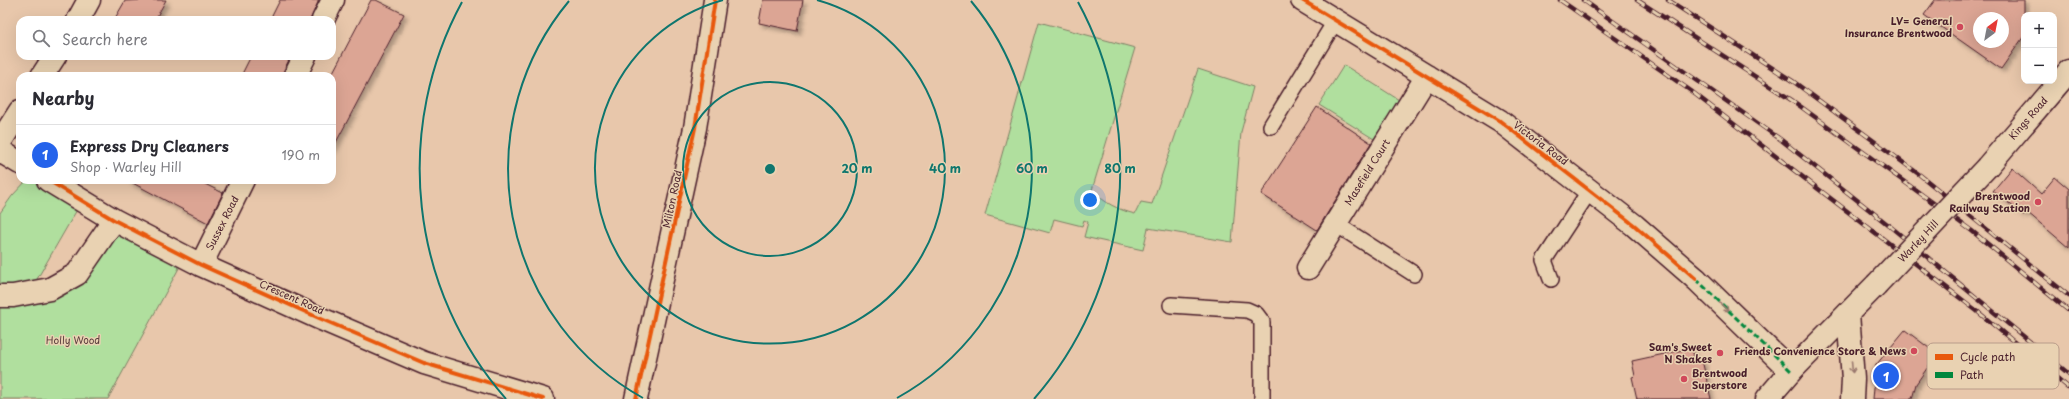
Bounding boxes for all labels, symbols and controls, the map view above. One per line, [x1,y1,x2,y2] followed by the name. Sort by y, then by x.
[1973,12,2009,48] north arrow
[2021,12,2057,84] map controls
[2021,12,2057,48] button: +
[1845,13,1952,40] place label: LV= General Insurance Brentwood
[16,16,336,60] search box
[1955,22,1965,32] marker: LV= General Insurance Brentwood
[30,27,52,49] icon: search
[62,27,148,50] text: Search here
[2021,48,2057,84] button: −
[32,85,94,111] text: Nearby
[2005,93,2051,142] street label: Kings Road
[1511,117,1572,168] street label: Victoria Road
[70,134,229,157] text: Express Dry Cleaners
[1340,136,1393,208] street label: Masefield Court
[42,145,48,164] text: 1
[281,145,320,164] text: 190 m
[70,157,182,176] text: Shop · Warley Hill
[841,159,873,177] text: 20 m
[929,159,961,177] text: 40 m
[1016,159,1048,177] text: 60 m
[1104,159,1136,177] text: 80 m
[763,162,777,176] centre of rings
[658,169,685,229] street label: Milton Road
[1949,188,2030,215] place label: Brentwood Railway Station
[1080,190,1100,210] your location
[201,193,242,253] street label: Sussex Road
[2033,197,2043,207] marker: Brentwood Railway Station
[1894,216,1942,266] street label: Warley Hill
[257,276,327,318] street label: Crescent Road
[1719,302,1729,311] one-way arrow
[46,332,100,347] park label: Holly Wood
[1649,339,1712,366] place label: Sam's Sweet N Shakes
[1734,343,1906,358] place label: Friends Convenience Store & News
[1927,343,2059,389] legend
[1909,346,1919,356] marker: Friends Convenience Store & News
[1715,348,1725,358] marker: Sam's Sweet N Shakes
[1960,348,2015,365] text: Cycle path
[1848,360,1855,373] one-way arrow
[1873,361,1899,391] pin: 1
[1692,365,1748,392] place label: Brentwood Superstore
[1960,366,1984,383] text: Path
[1679,374,1689,384] marker: Brentwood Superstore

